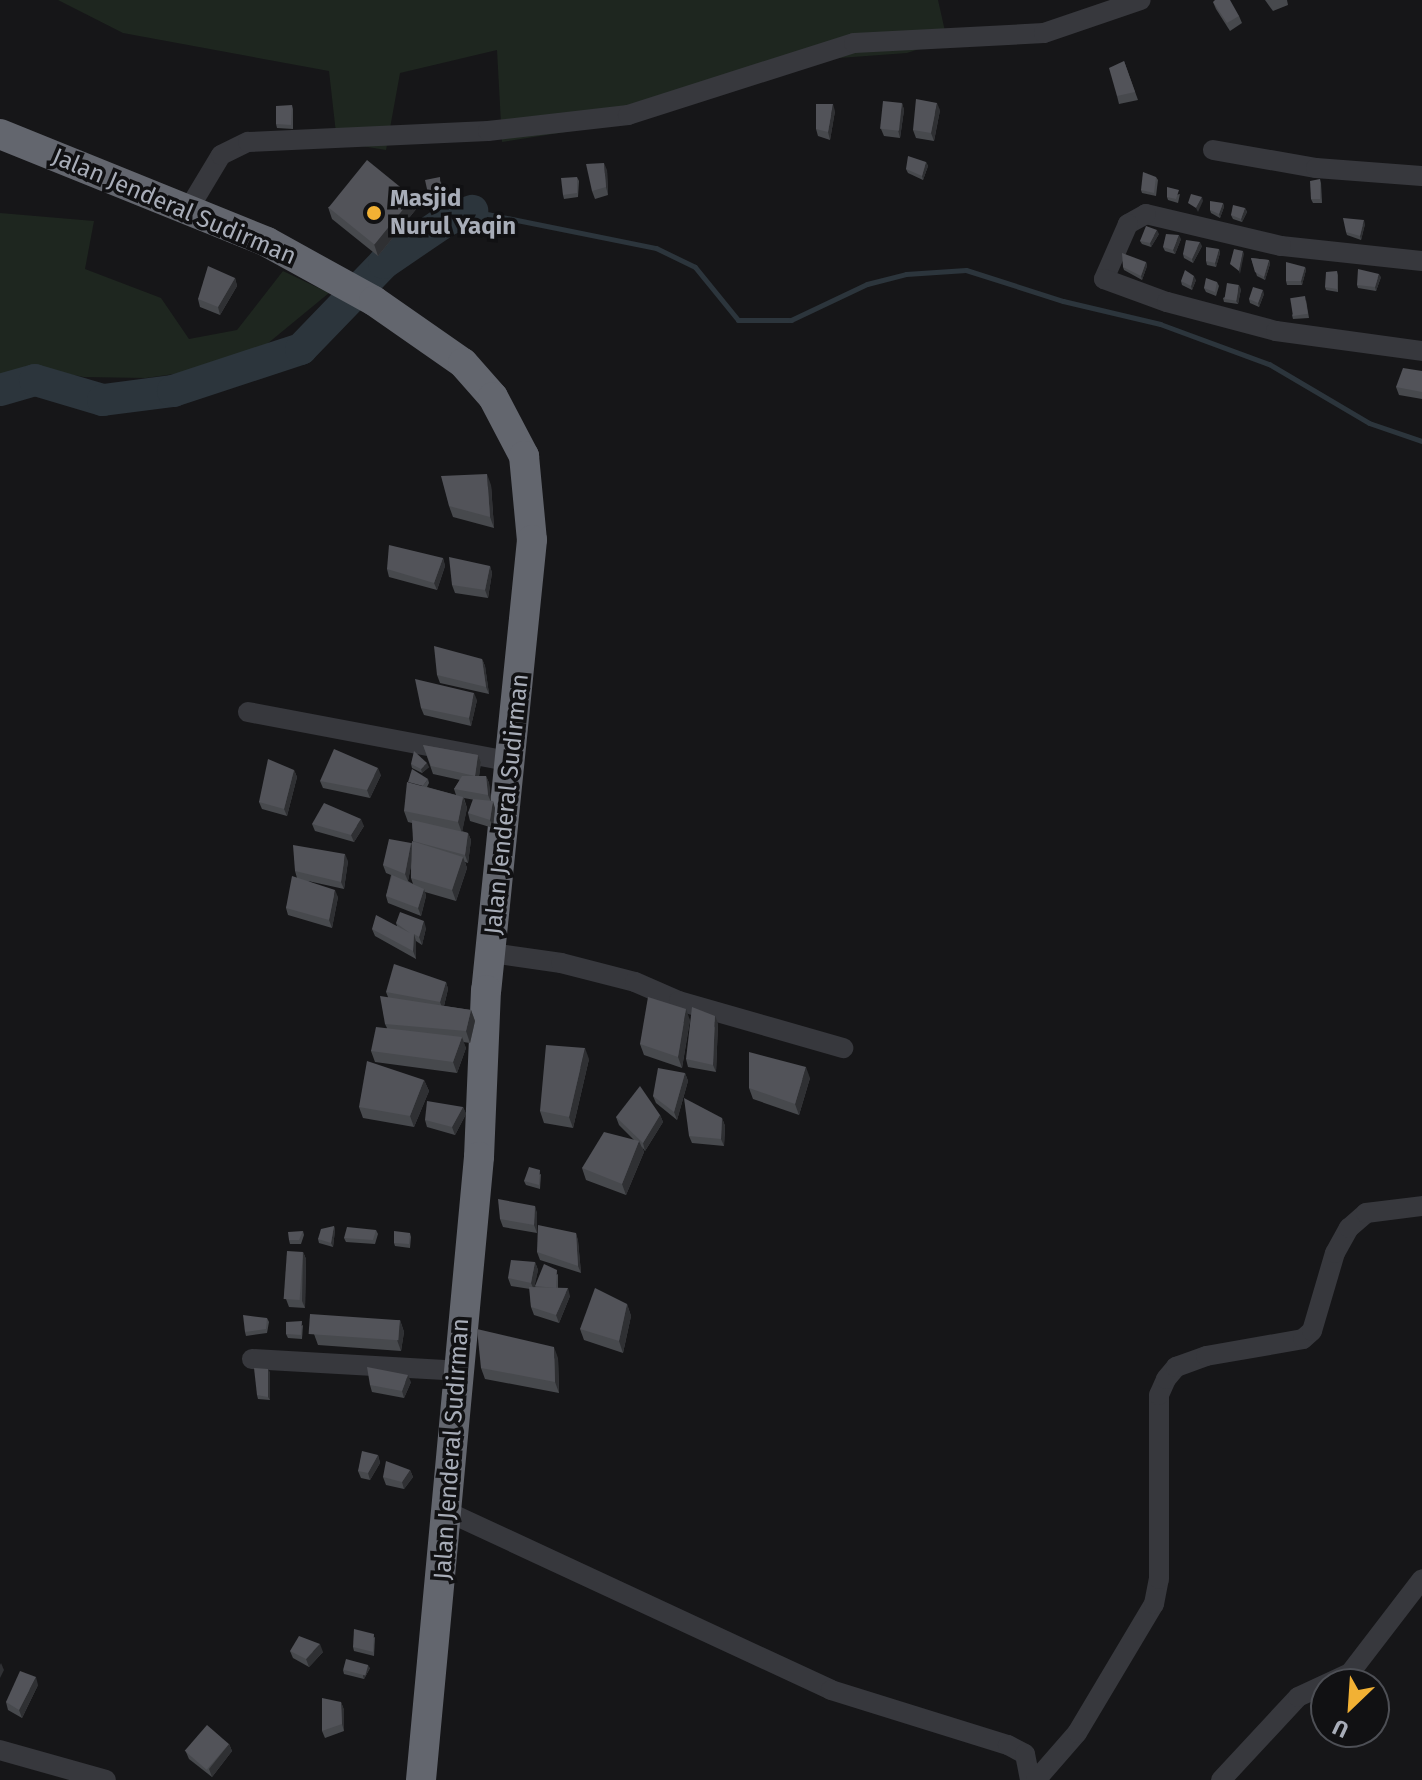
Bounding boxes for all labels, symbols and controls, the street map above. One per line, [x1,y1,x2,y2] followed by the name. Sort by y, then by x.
[48,143,300,271] street label: Jalan Jenderal Sudirman
[390,185,516,241] place label: Masjid Nurul Yaqin
[365,204,383,222] marker: Masjid Nurul Yaqin
[479,672,535,936] street label: Jalan Jenderal Sudirman
[428,1317,476,1581] street label: Jalan Jenderal Sudirman
[1310,1668,1390,1748] north arrow
[1328,1713,1353,1744] text: U

